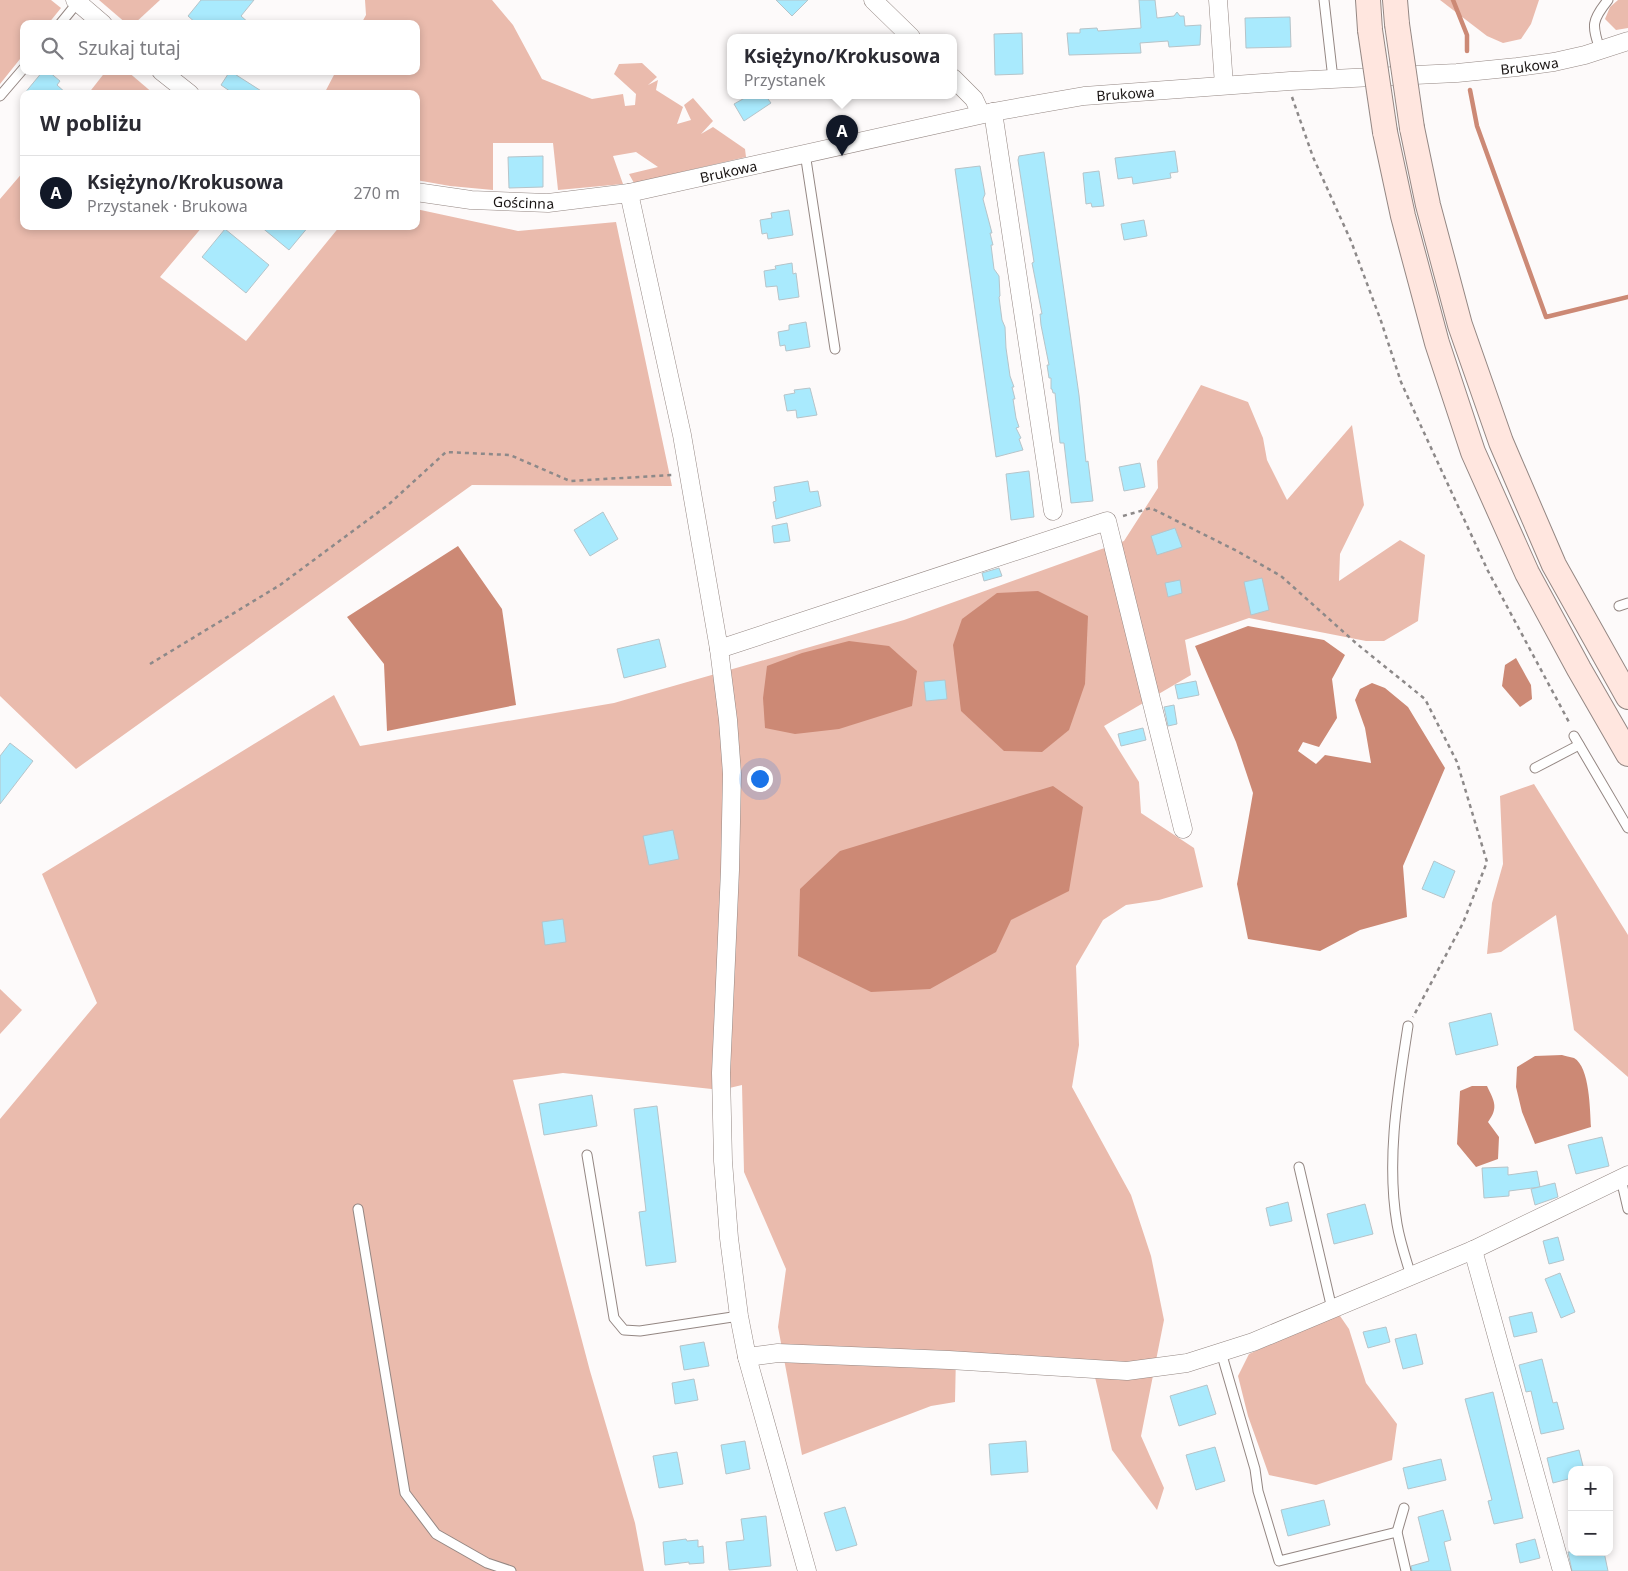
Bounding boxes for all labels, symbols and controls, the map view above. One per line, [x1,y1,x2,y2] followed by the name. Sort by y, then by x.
[20,20,420,75] search box
[38,34,66,62] icon: search
[727,34,957,99] popup
[78,35,181,61] text: Szukaj tutaj
[744,43,940,69] text: Księżyno/Krokusowa
[1499,52,1560,78] street label: Brukowa
[744,69,826,91] text: Przystanek
[1096,81,1155,105] street label: Brukowa
[40,109,142,137] text: W pobliżu
[826,115,858,156] pin: A
[698,155,759,186] street label: Brukowa
[87,169,284,195] text: Księżyno/Krokusowa
[50,182,62,204] text: A
[353,182,400,204] text: 270 m
[493,191,555,213] street label: Gościnna
[87,195,248,217] text: Przystanek · Brukowa
[747,766,773,792] your location
[1568,1466,1613,1556] map controls
[1568,1466,1613,1511] button: +
[1568,1511,1613,1556] button: −

